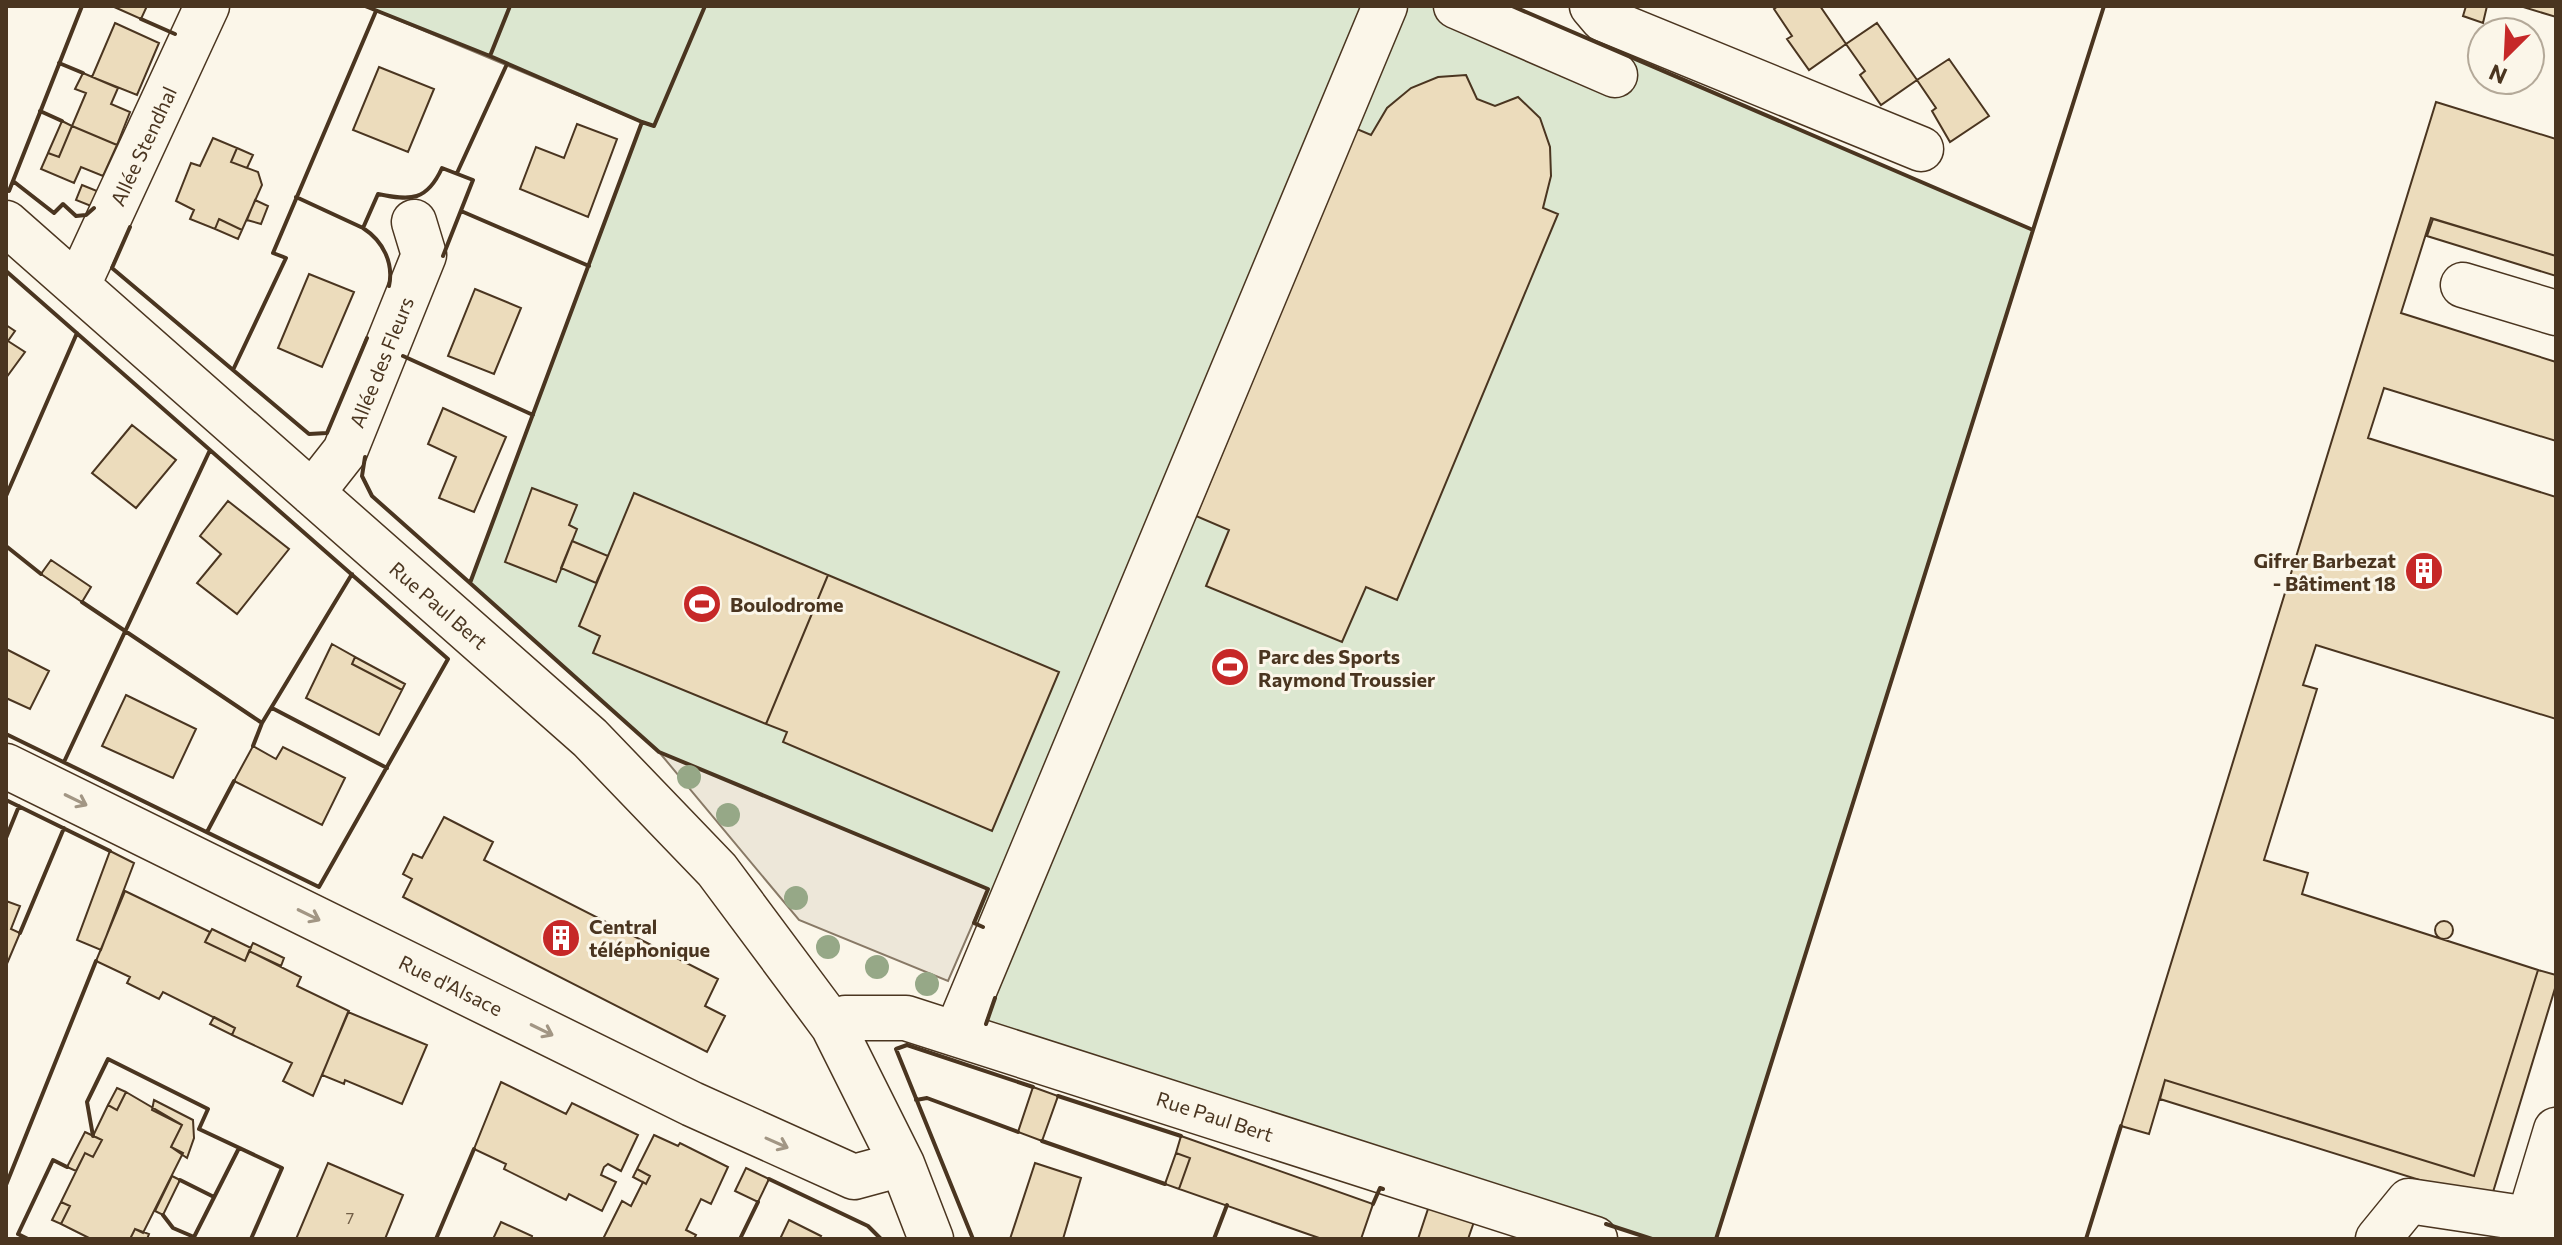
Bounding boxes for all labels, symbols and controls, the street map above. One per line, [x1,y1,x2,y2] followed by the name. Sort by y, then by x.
[2466,16,2546,96] north arrow
[2485,59,2511,90] text: N
[105,82,181,210] street label: Allée Stendhal
[344,293,418,431] street label: Allée des Fleurs
[2253,548,2396,595] place label: Gifrer Barbezat - Bâtiment 18
[2403,550,2445,592] building icon: Gifrer Barbezat - Bâtiment 18
[385,556,493,654] street label: Rue Paul Bert
[681,583,723,625] sports icon: Boulodrome
[730,592,844,616] place label: Boulodrome
[1258,644,1435,691] place label: Parc des Sports Raymond Troussier
[1209,646,1251,688] sports icon: Parc des Sports Raymond Troussier
[63,793,87,808] one-way arrow
[297,908,321,923] one-way arrow
[589,914,710,961] place label: Central téléphonique
[540,917,582,959] building icon: Central téléphonique
[395,950,507,1020] street label: Rue d'Alsace
[530,1023,554,1039] one-way arrow
[1153,1086,1277,1146] street label: Rue Paul Bert
[764,1136,788,1151] one-way arrow
[346,1208,354,1227] house number: 7

